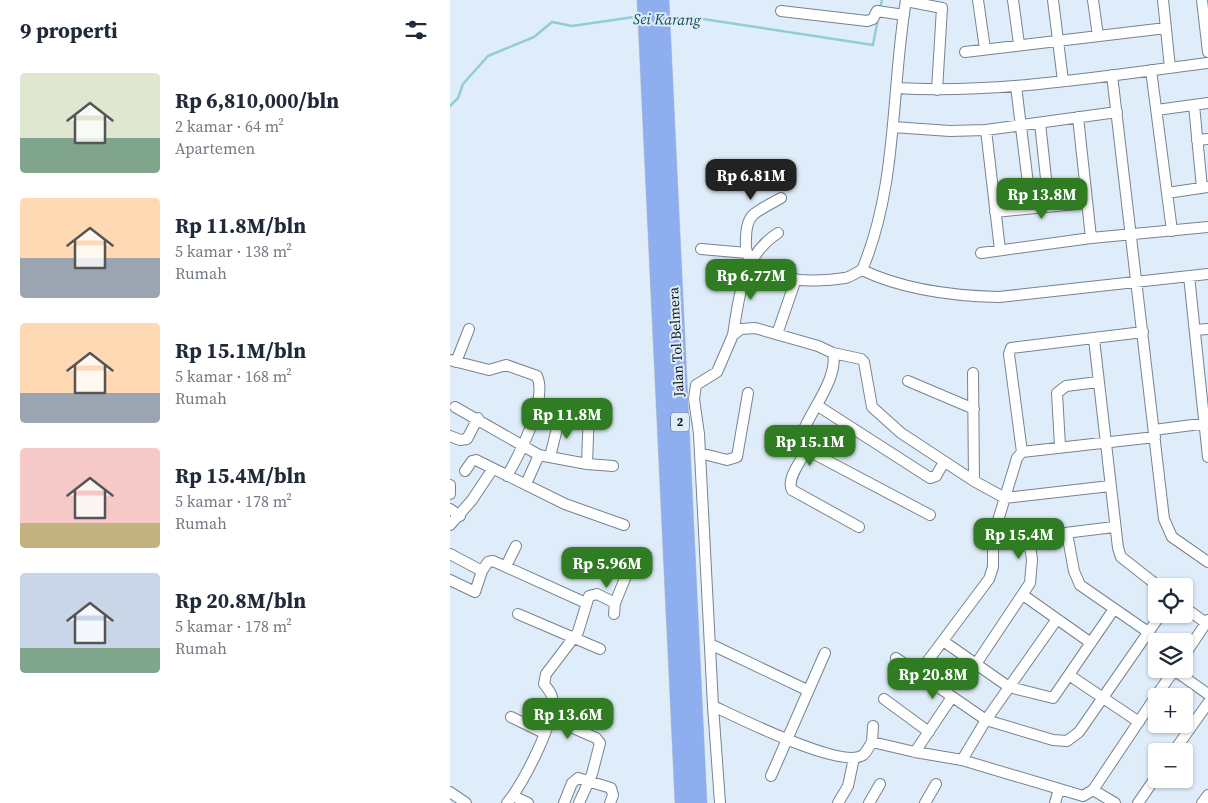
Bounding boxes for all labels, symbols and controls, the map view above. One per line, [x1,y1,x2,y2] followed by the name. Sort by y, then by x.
[633,8,702,30] water label: Sei Karang
[20,16,118,45] text: 9 properti
[402,16,430,44] icon: filters
[175,86,339,115] text: Rp 6,810,000/bln
[60,93,120,153] icon: home
[175,115,284,137] text: 2 kamar · 64 m²
[175,137,255,159] text: Apartemen
[699,158,803,201] pin: Rp 6.81M
[716,164,786,186] text: Rp 6.81M
[990,178,1094,220] pin: Rp 13.8M
[1007,183,1077,205] text: Rp 13.8M
[175,211,306,240] text: Rp 11.8M/bln
[60,218,120,278] icon: home
[175,240,292,262] text: 5 kamar · 138 m²
[699,258,803,301] pin: Rp 6.77M
[175,262,227,284] text: Rumah
[716,264,786,286] text: Rp 6.77M
[663,286,689,398] street label: Jalan Tol Belmera
[175,336,306,365] text: Rp 15.1M/bln
[60,343,120,403] icon: home
[175,365,292,387] text: 5 kamar · 168 m²
[175,387,227,409] text: Rumah
[515,398,619,440] pin: Rp 11.8M
[532,403,602,425] text: Rp 11.8M
[671,412,689,432] road number: 2
[758,424,862,467] pin: Rp 15.1M
[775,430,845,452] text: Rp 15.1M
[175,461,306,490] text: Rp 15.4M/bln
[60,468,120,528] icon: home
[175,490,292,512] text: 5 kamar · 178 m²
[175,512,227,534] text: Rumah
[967,518,1071,560] pin: Rp 15.4M
[984,523,1054,545] text: Rp 15.4M
[555,546,659,589] pin: Rp 5.96M
[572,552,642,574] text: Rp 5.96M
[1148,578,1193,788] map controls
[1148,578,1193,623] button: locate
[175,586,306,615] text: Rp 20.8M/bln
[60,593,120,653] icon: home
[175,615,292,637] text: 5 kamar · 178 m²
[1148,633,1193,678] button: layers
[175,637,227,659] text: Rumah
[881,658,985,700] pin: Rp 20.8M
[898,663,968,685] text: Rp 20.8M
[1148,688,1193,733] button: +
[516,698,620,740] pin: Rp 13.6M
[533,703,603,725] text: Rp 13.6M
[1148,743,1193,788] button: −

